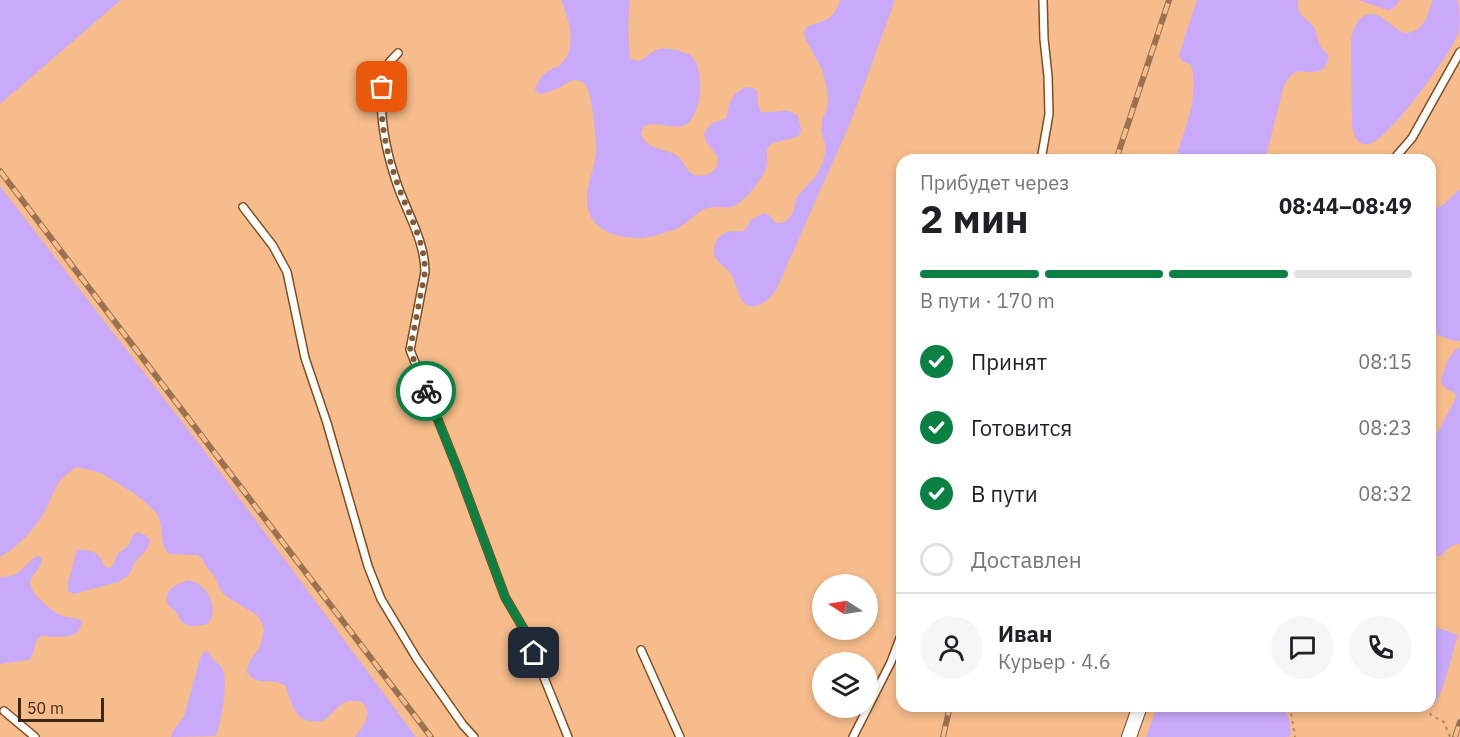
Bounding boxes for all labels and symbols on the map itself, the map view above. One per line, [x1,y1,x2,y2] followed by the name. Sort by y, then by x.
[356,61,407,112] pin
[396,361,456,421] courier
[812,574,878,640] north arrow
[508,627,559,678] pin
[18,695,104,722] scale bar

